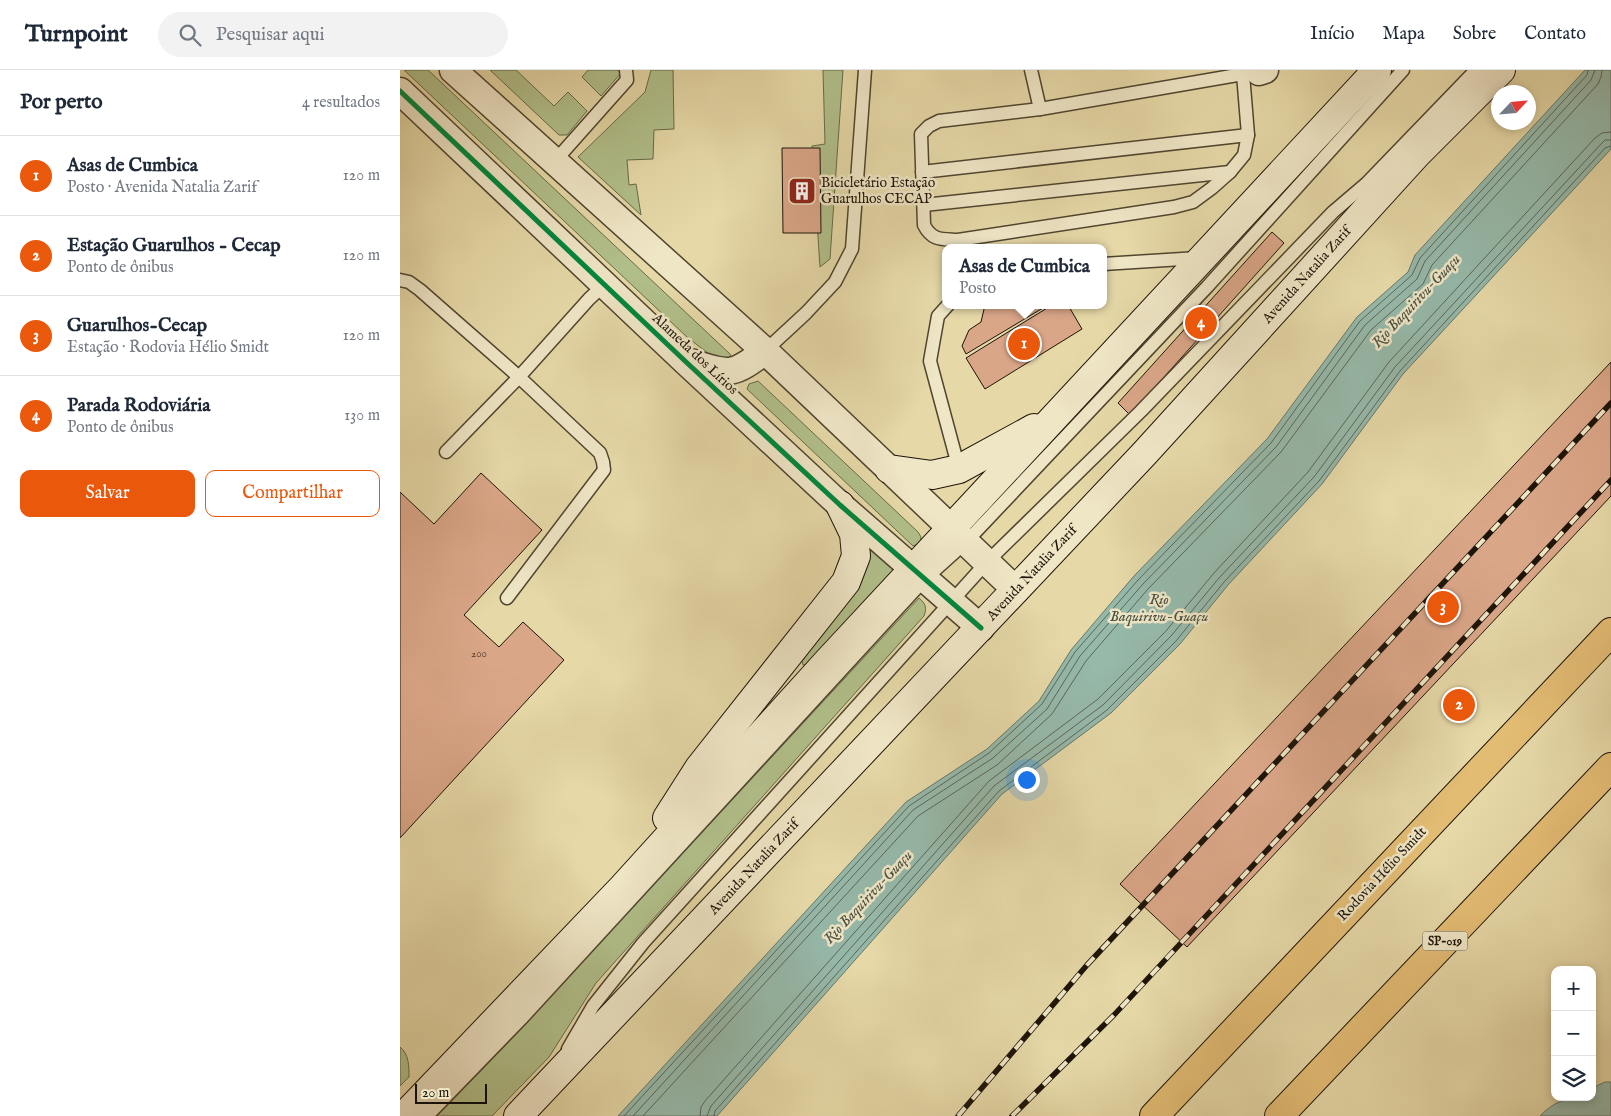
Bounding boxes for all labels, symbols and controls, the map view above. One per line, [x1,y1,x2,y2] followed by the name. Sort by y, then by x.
[158,12,508,57] search box
[25,19,128,50] text: Turnpoint
[176,21,204,49] icon: search
[216,23,325,47] text: Pesquisar aqui
[1310,23,1355,46] text: Início
[1383,23,1425,46] text: Mapa
[1453,23,1496,46] text: Sobre
[1524,23,1586,46] text: Contato
[1491,85,1536,130] north arrow
[20,89,102,116] text: Por perto
[302,93,380,113] text: 4 resultados
[67,154,198,178] text: Asas de Cumbica
[33,166,39,186] text: 1
[343,166,380,186] text: 120 m
[821,174,936,208] place label: Bicicletário Estação Guarulhos CECAP
[787,176,817,206] building icon: Bicicletário Estação Guarulhos CECAP
[67,178,257,198] text: Posto · Avenida Natalia Zarif
[1258,221,1357,328] street label: Avenida Natalia Zarif
[67,234,281,258] text: Estação Guarulhos - Cecap
[942,244,1107,309] popup
[32,246,40,266] text: 2
[343,246,380,266] text: 120 m
[1368,250,1464,352] water label: Rio Baquirivu-Guaçu
[959,255,1090,279] text: Asas de Cumbica
[67,258,174,278] text: Ponto de ônibus
[959,279,996,299] text: Posto
[1185,304,1217,342] pin: 4
[648,309,742,399] street label: Alameda dos Lírios
[67,314,207,338] text: Guarulhos-Cecap
[1008,325,1040,363] pin: 1
[33,326,39,346] text: 3
[343,326,380,346] text: 120 m
[67,338,269,358] text: Estação · Rodovia Hélio Smidt
[67,394,211,418] text: Parada Rodoviária
[32,406,40,426] text: 4
[344,406,380,426] text: 130 m
[67,418,174,438] text: Ponto de ônibus
[20,470,195,517] button: Salvar
[205,470,380,517] button: Compartilhar
[982,519,1083,625] street label: Avenida Natalia Zarif
[1427,588,1459,626] pin: 3
[1110,590,1208,626] water label: Rio Baquirivu-Guaçu
[471,647,487,661] house number: 200
[1443,686,1475,724] pin: 2
[1014,767,1040,793] your location
[704,813,805,919] street label: Avenida Natalia Zarif
[1334,823,1430,925] street label: Rodovia Hélio Smidt
[820,846,916,948] water label: Rio Baquirivu-Guaçu
[1422,931,1468,950] road number: SP-019
[1551,966,1596,1101] map controls
[1551,966,1596,1011] button: +
[1551,1011,1596,1056] button: −
[1551,1056,1596,1101] button: layers
[415,1081,488,1104] scale bar
[422,1084,449,1102] text: 20 m

